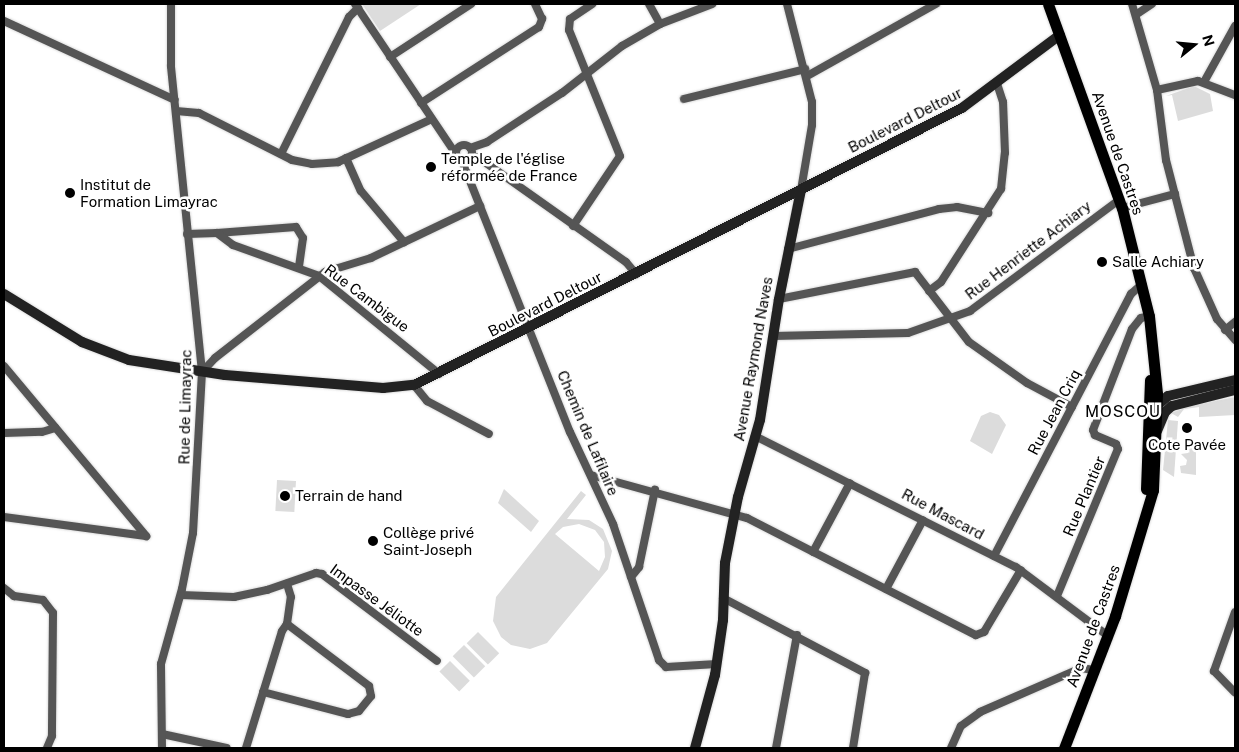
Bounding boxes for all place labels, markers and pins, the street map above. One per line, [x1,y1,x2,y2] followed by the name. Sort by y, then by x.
[441,149,578,184] place label: Temple de l'église réformée de France
[425,161,437,173] marker: Temple de l'église réformée de France
[80,175,218,210] place label: Institut de Formation Limayrac
[64,187,76,199] marker: Institut de Formation Limayrac
[1112,253,1204,271] place label: Salle Achiary
[1096,256,1108,268] marker: Salle Achiary
[1181,422,1193,434] marker: Cote Pavée
[1148,436,1226,454] place label: Cote Pavée
[295,487,403,505] place label: Terrain de hand
[279,490,291,502] marker: Terrain de hand
[383,523,474,558] place label: Collège privé Saint-Joseph
[367,535,379,547] marker: Collège privé Saint-Joseph

